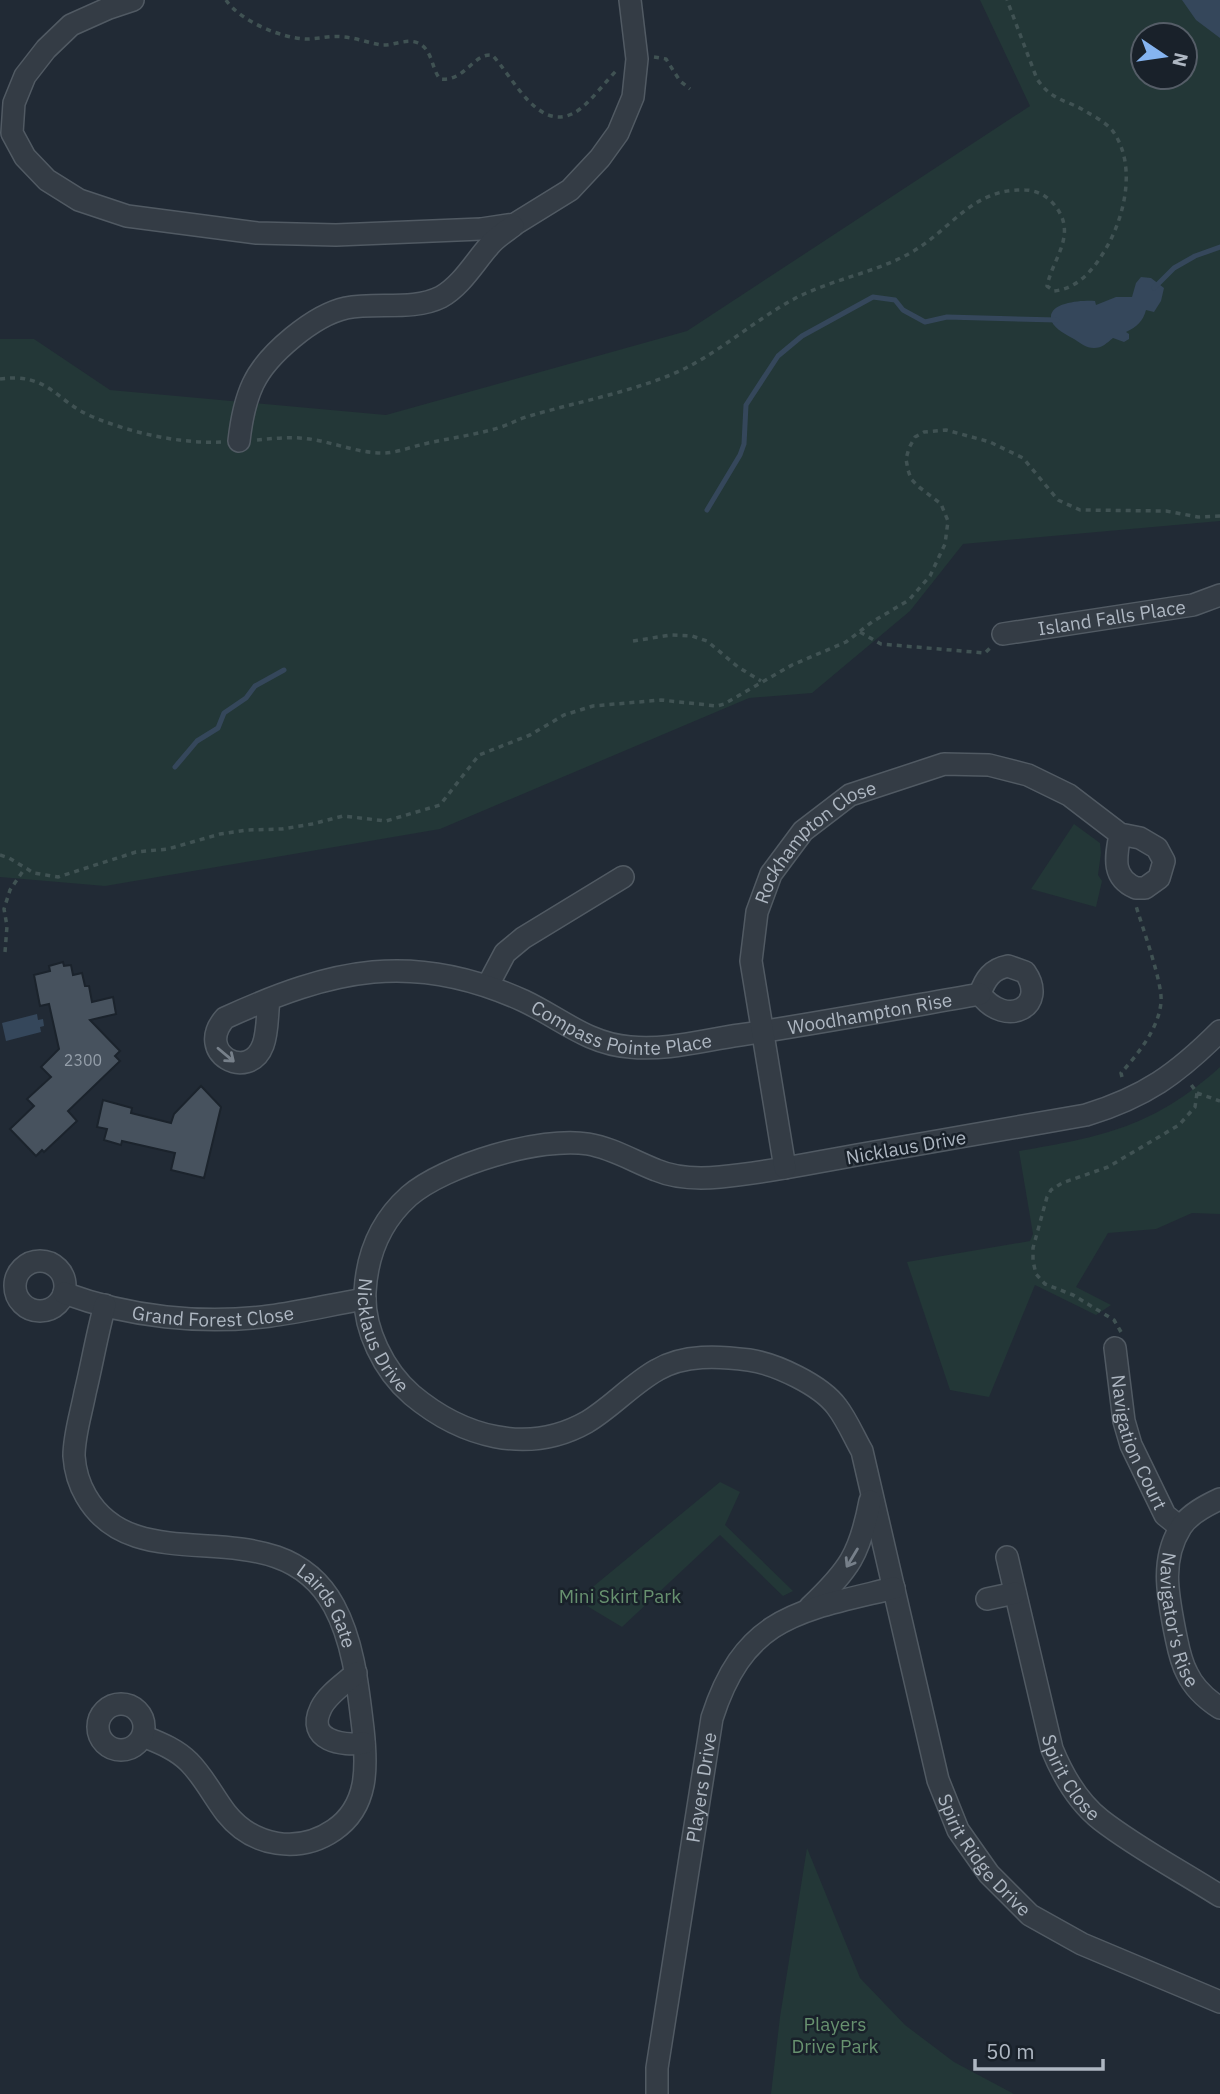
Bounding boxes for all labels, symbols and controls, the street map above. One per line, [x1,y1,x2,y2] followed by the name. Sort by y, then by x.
[1129,21,1199,91] north arrow
[1167,50,1194,69] text: N
[1036,594,1187,641] street label: Island Falls Place
[749,775,879,907] street label: Rockhampton Close
[786,987,954,1039] street label: Woodhampton Rise
[527,995,714,1060] street label: Compass Pointe Place
[217,1047,235,1063] one-way arrow
[64,1050,102,1070] house number: 2300
[844,1125,968,1169] street label: Nicklaus Drive
[353,1277,414,1397] street label: Nicklaus Drive
[130,1300,296,1332] street label: Grand Forest Close
[1106,1373,1173,1514] street label: Navigation Court
[845,1547,859,1567] one-way arrow
[1155,1550,1204,1692] street label: Navigator's Rise
[292,1558,361,1651] street label: Lairds Gate
[559,1584,681,1608] park label: Mini Skirt Park
[681,1731,722,1844] street label: Players Drive
[1037,1732,1105,1826] street label: Spirit Close
[933,1790,1036,1921] street label: Spirit Ridge Drive
[791,2012,879,2058] park label: Players Drive Park
[975,2028,1103,2072] scale bar
[986,2037,1035,2065] text: 50 m

